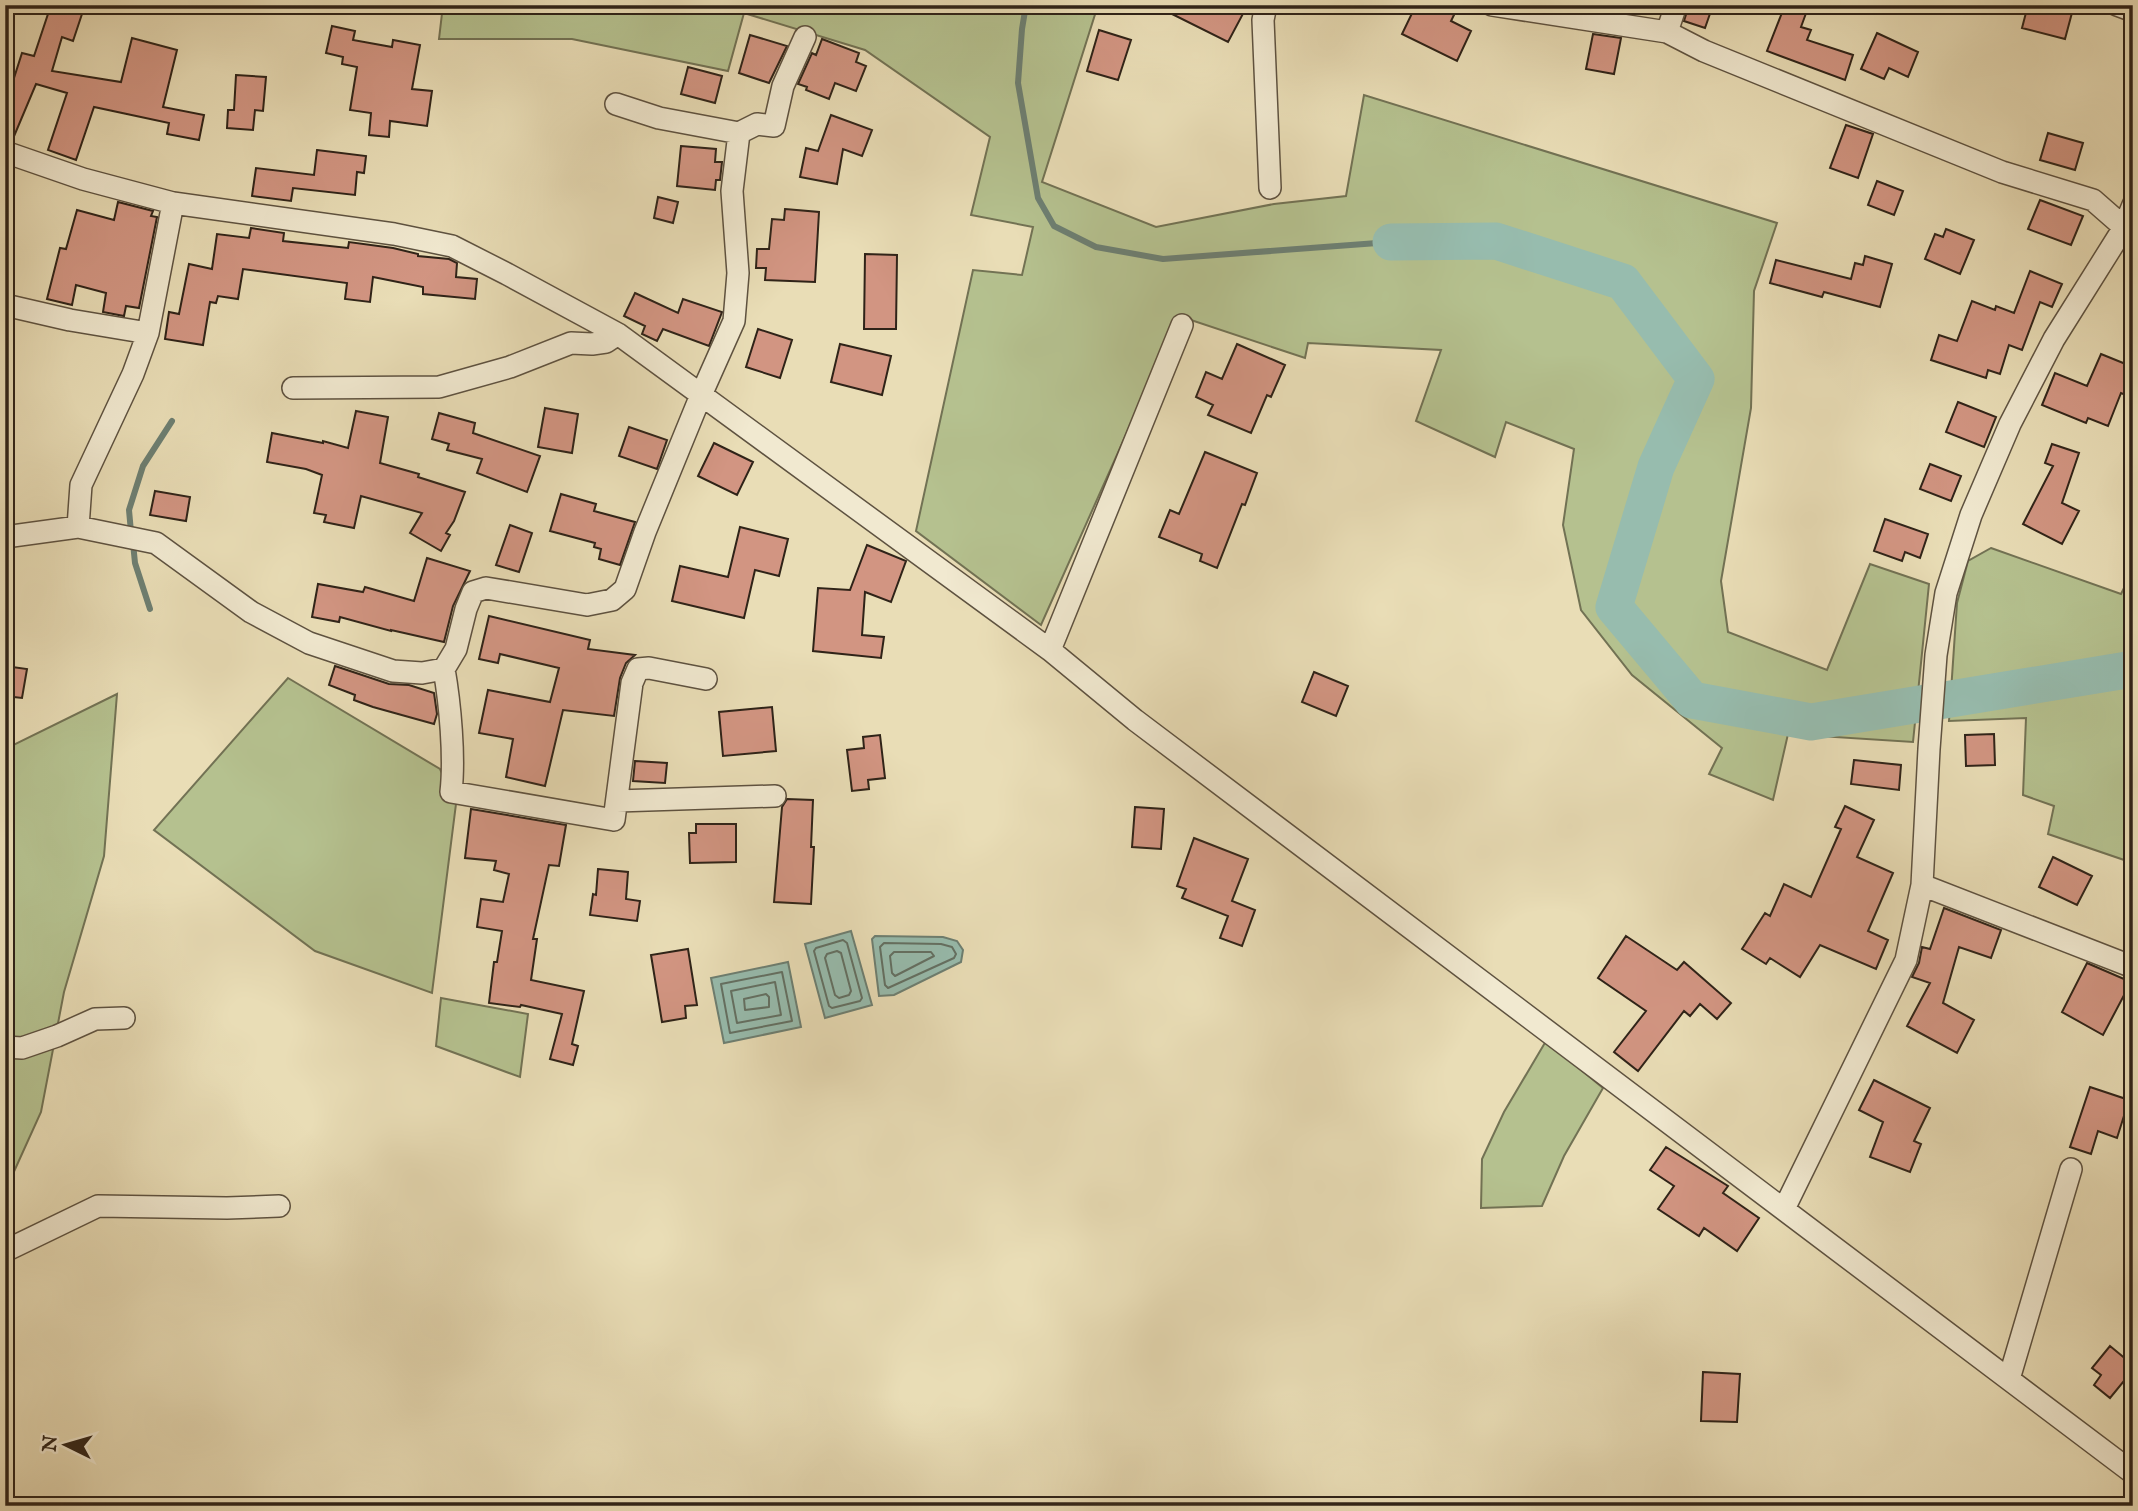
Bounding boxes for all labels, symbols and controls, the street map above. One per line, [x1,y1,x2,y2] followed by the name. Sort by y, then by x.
[32,1410,102,1480] north arrow
[38,1434,64,1454] text: N

